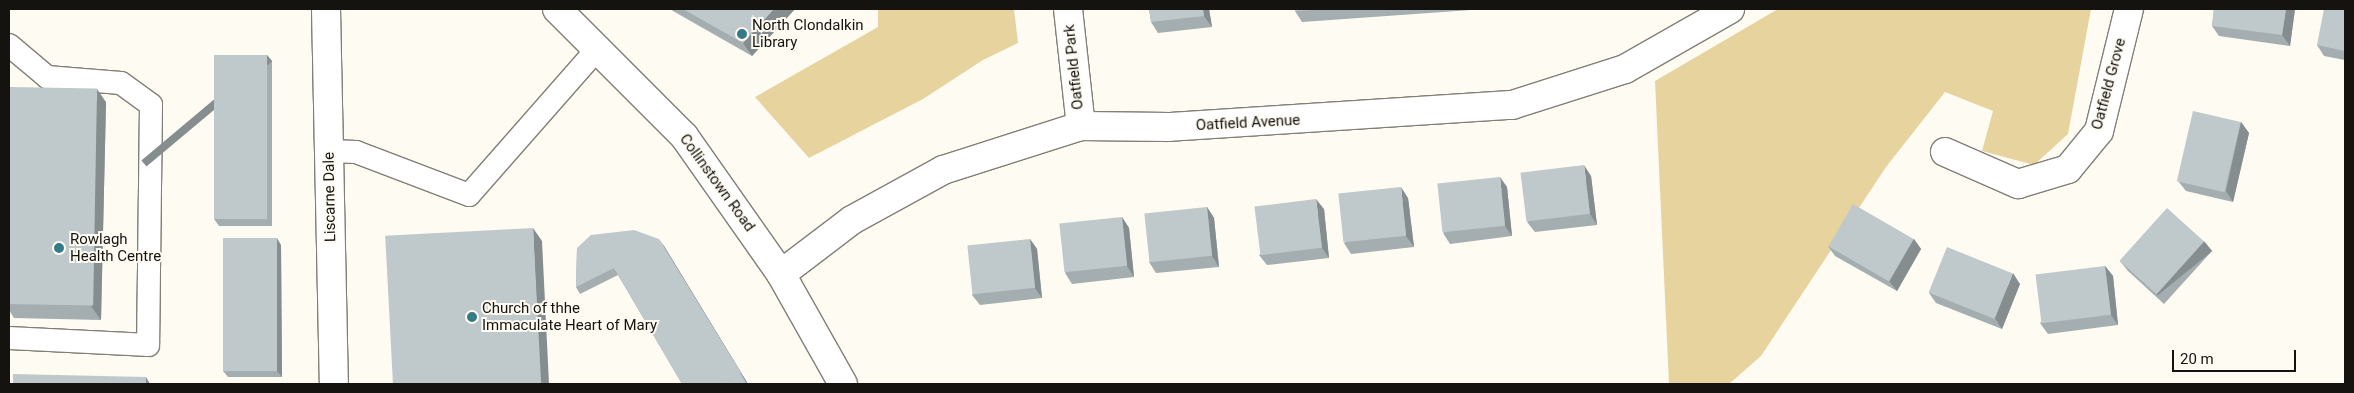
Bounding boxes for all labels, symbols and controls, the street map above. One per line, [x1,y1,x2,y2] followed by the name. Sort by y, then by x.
[752,16,864,51] place label: North Clondalkin Library
[1061,23,1087,111] street label: Oatfield Park
[736,28,748,40] marker: North Clondalkin Library
[2088,36,2130,132] street label: Oatfield Grove
[1195,111,1301,135] street label: Oatfield Avenue
[676,131,758,235] street label: Collinstown Road
[320,152,340,242] street label: Liscarne Dale
[70,230,161,265] place label: Rowlagh Health Centre
[52,241,66,255] marker: Rowlagh Health Centre
[482,299,657,334] place label: Church of thhe Immaculate Heart of Mary
[466,311,478,323] marker: Church of thhe Immaculate Heart of Mary
[2174,340,2298,372] scale bar
[2180,350,2214,368] text: 20 m

